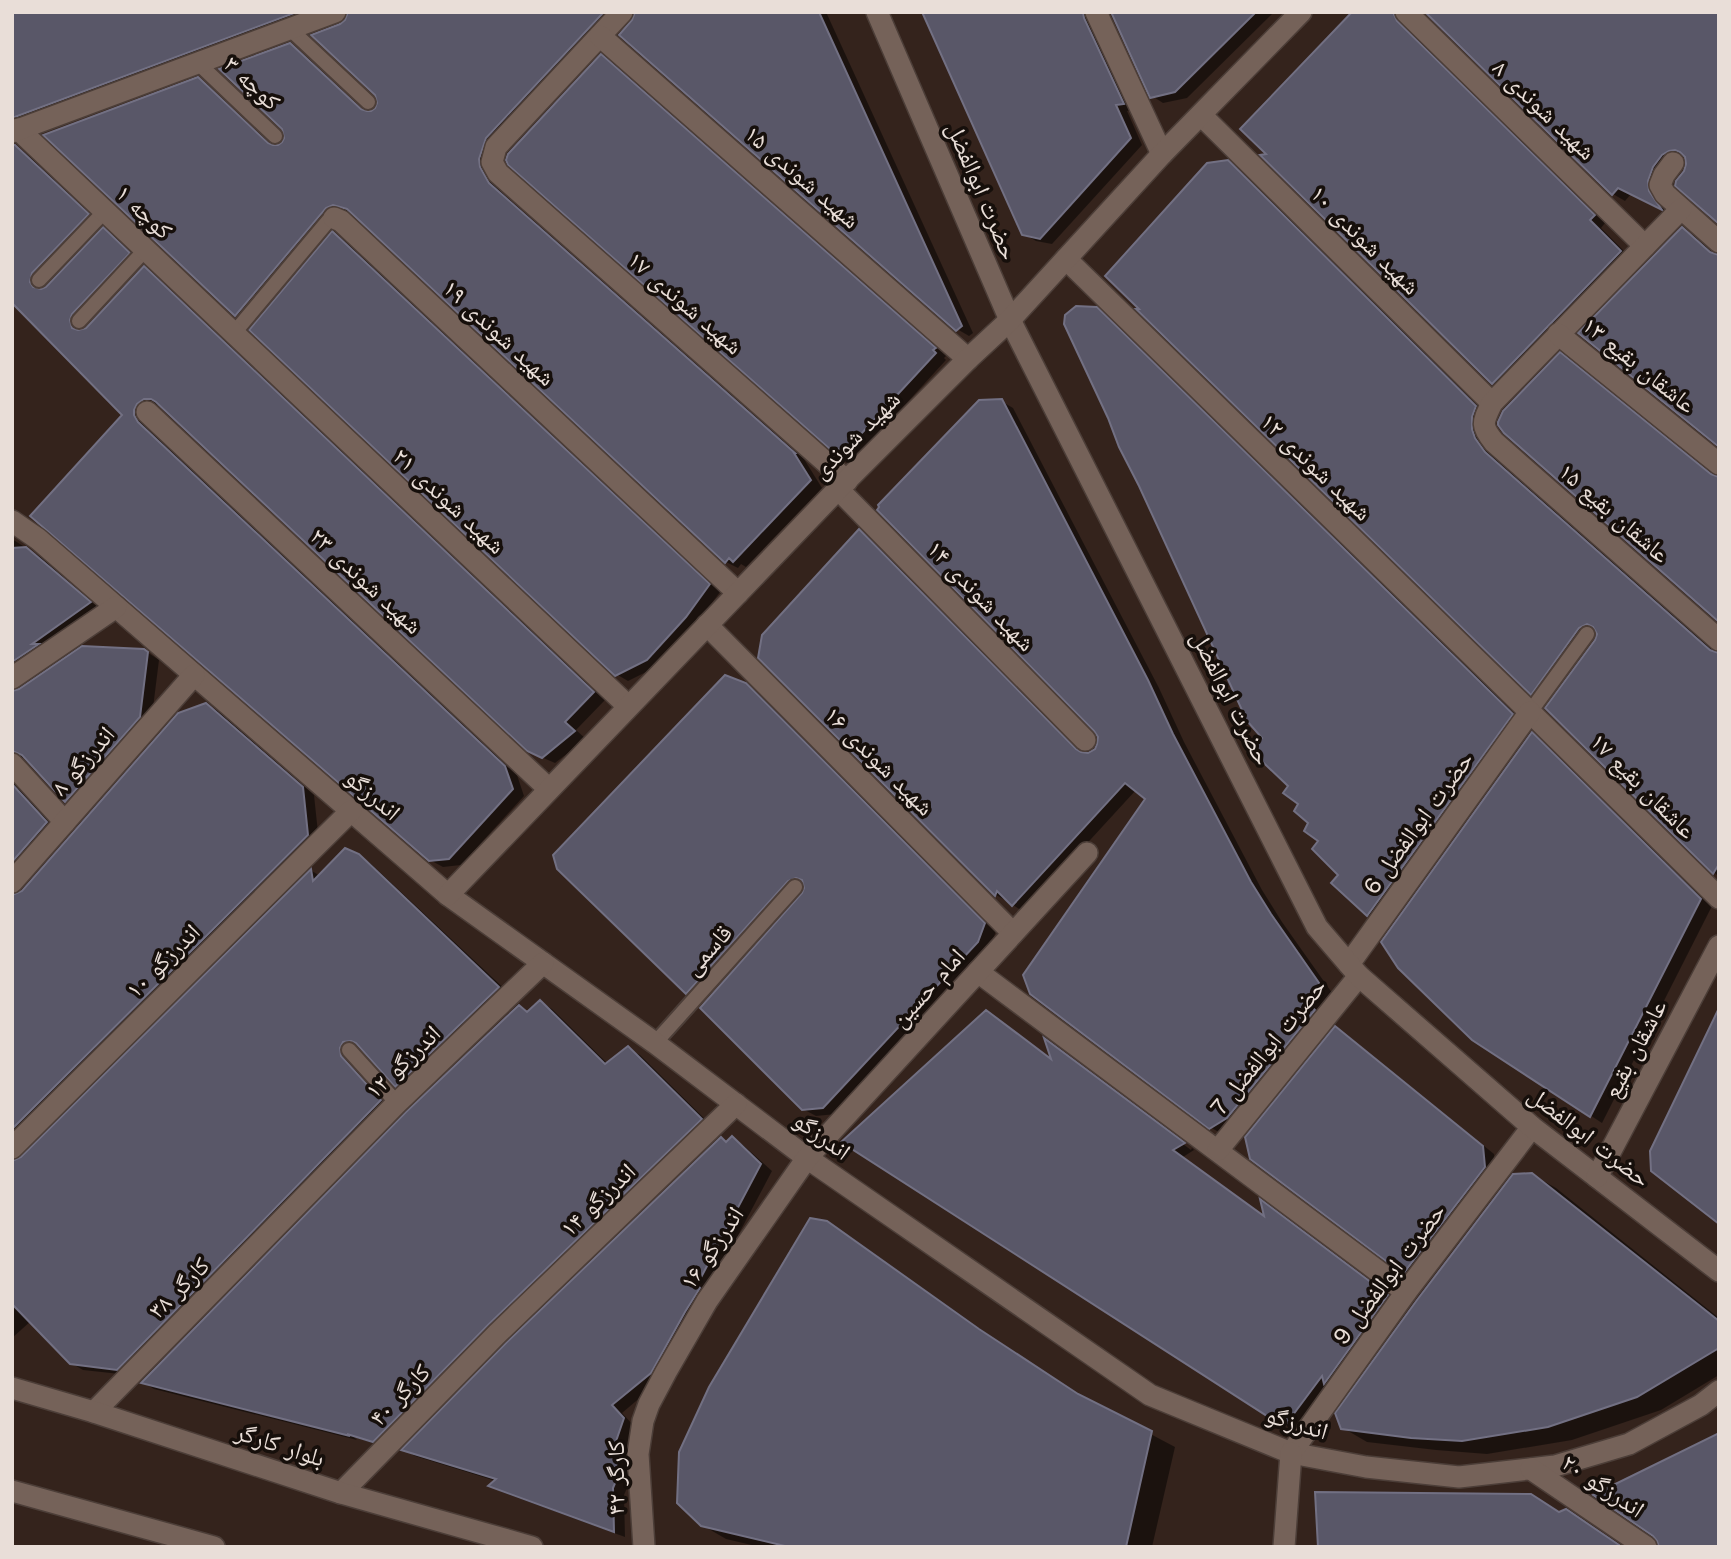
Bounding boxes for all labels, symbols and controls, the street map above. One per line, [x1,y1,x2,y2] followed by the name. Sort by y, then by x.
[218,50,286,116] street label: کوچه ۳
[1487,54,1601,166] street label: شهید شوندی ۸
[940,118,1024,264] street label: حضرت ابوالفضل
[739,120,865,234] street label: شهید شوندی ۱۵
[110,179,178,245] street label: کوچه ۱
[1305,180,1425,300] street label: شهید شوندی ۱۰
[622,246,748,360] street label: شهید شوندی ۱۷
[437,274,561,392] street label: شهید شوندی ۱۹
[1576,311,1701,420] street label: عاشقان بقیع ۱۳
[806,385,906,485] street label: شهید شوندی
[1255,407,1377,527] street label: شهید شوندی ۱۲
[387,442,511,560] street label: شهید شوندی ۲۱
[1552,457,1675,569] street label: عاشقان بقیع ۱۵
[304,522,428,640] street label: شهید شوندی ۲۳
[921,535,1041,657] street label: شهید شوندی ۱۴
[1185,626,1277,770] street label: حضرت ابوالفضل
[819,701,939,821] street label: شهید شوندی ۱۶
[45,721,121,801] street label: اندرزگو ۸
[1584,728,1701,845] street label: عاشقان بقیع ۱۷
[1357,746,1479,900] street label: حضرت ابوالفضل 6
[340,764,406,826] street label: اندرزگو
[120,918,206,1004] street label: اندرزگو ۱۰
[678,919,738,981] street label: قاسمی
[885,943,972,1035] street label: امام حسین
[1204,973,1332,1121] street label: حضرت ابوالفضل 7
[1597,995,1673,1104] street label: عاشقان بقیع
[360,1020,446,1104] street label: اندرزگو ۱۲
[1523,1081,1655,1193] street label: حضرت ابوالفضل
[788,1106,856,1166] street label: اندرزگو
[555,1158,641,1242] street label: اندرزگو ۱۴
[1327,1198,1451,1350] street label: حضرت ابوالفضل 9
[674,1202,750,1294] street label: اندرزگو ۱۶
[143,1252,215,1324] street label: کارگر ۳۸
[364,1358,436,1432] street label: کارگر ۴۰
[1263,1400,1331,1446] street label: اندرزگو
[231,1417,328,1473] street label: بلوار کارگر
[602,1441,630,1515] street label: کارگر ۴۲
[1557,1448,1649,1524] street label: اندرزگو ۲۰

